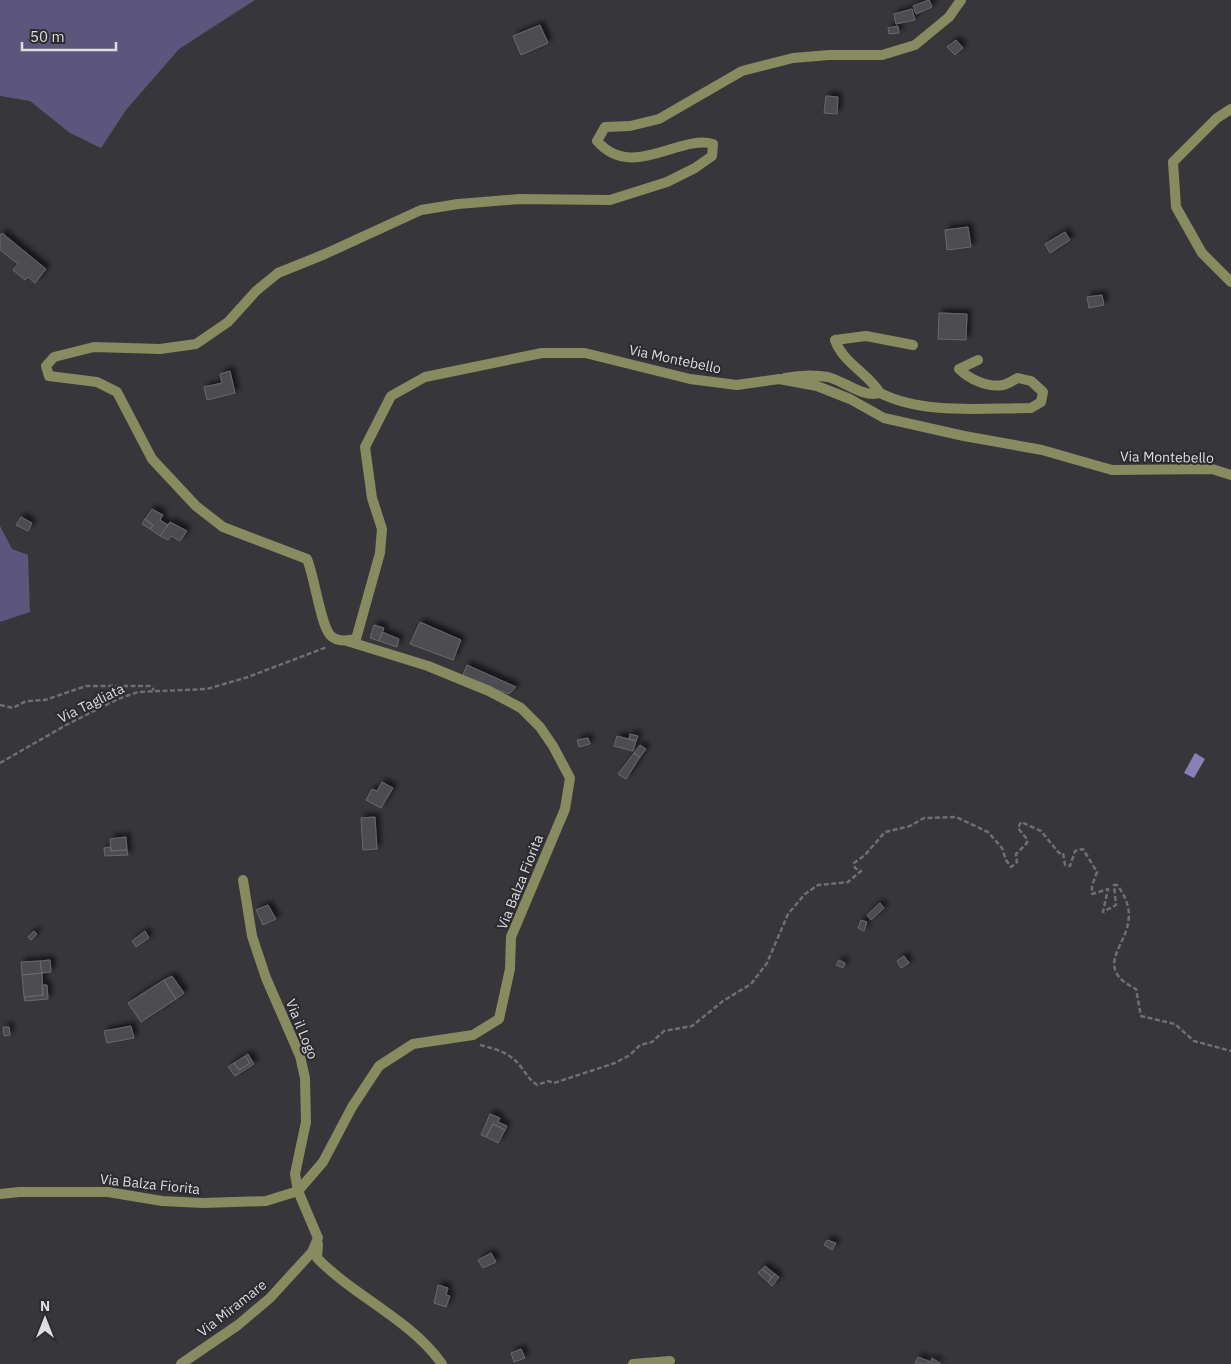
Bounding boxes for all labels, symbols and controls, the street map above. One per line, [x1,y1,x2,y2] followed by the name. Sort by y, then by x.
[22,20,116,52] scale bar
[30,27,65,46] text: 50 m
[627,340,723,378] street label: Via Montebello
[1120,447,1214,467] street label: Via Montebello
[55,679,128,727] street label: Via Tagliata
[493,831,547,932] street label: Via Balza Fiorita
[282,996,322,1062] street label: Via il Logo
[99,1170,202,1198] street label: Via Balza Fiorita
[194,1275,270,1341] street label: Via Miramare
[20,1294,70,1344] north arrow
[40,1297,50,1315] text: N

